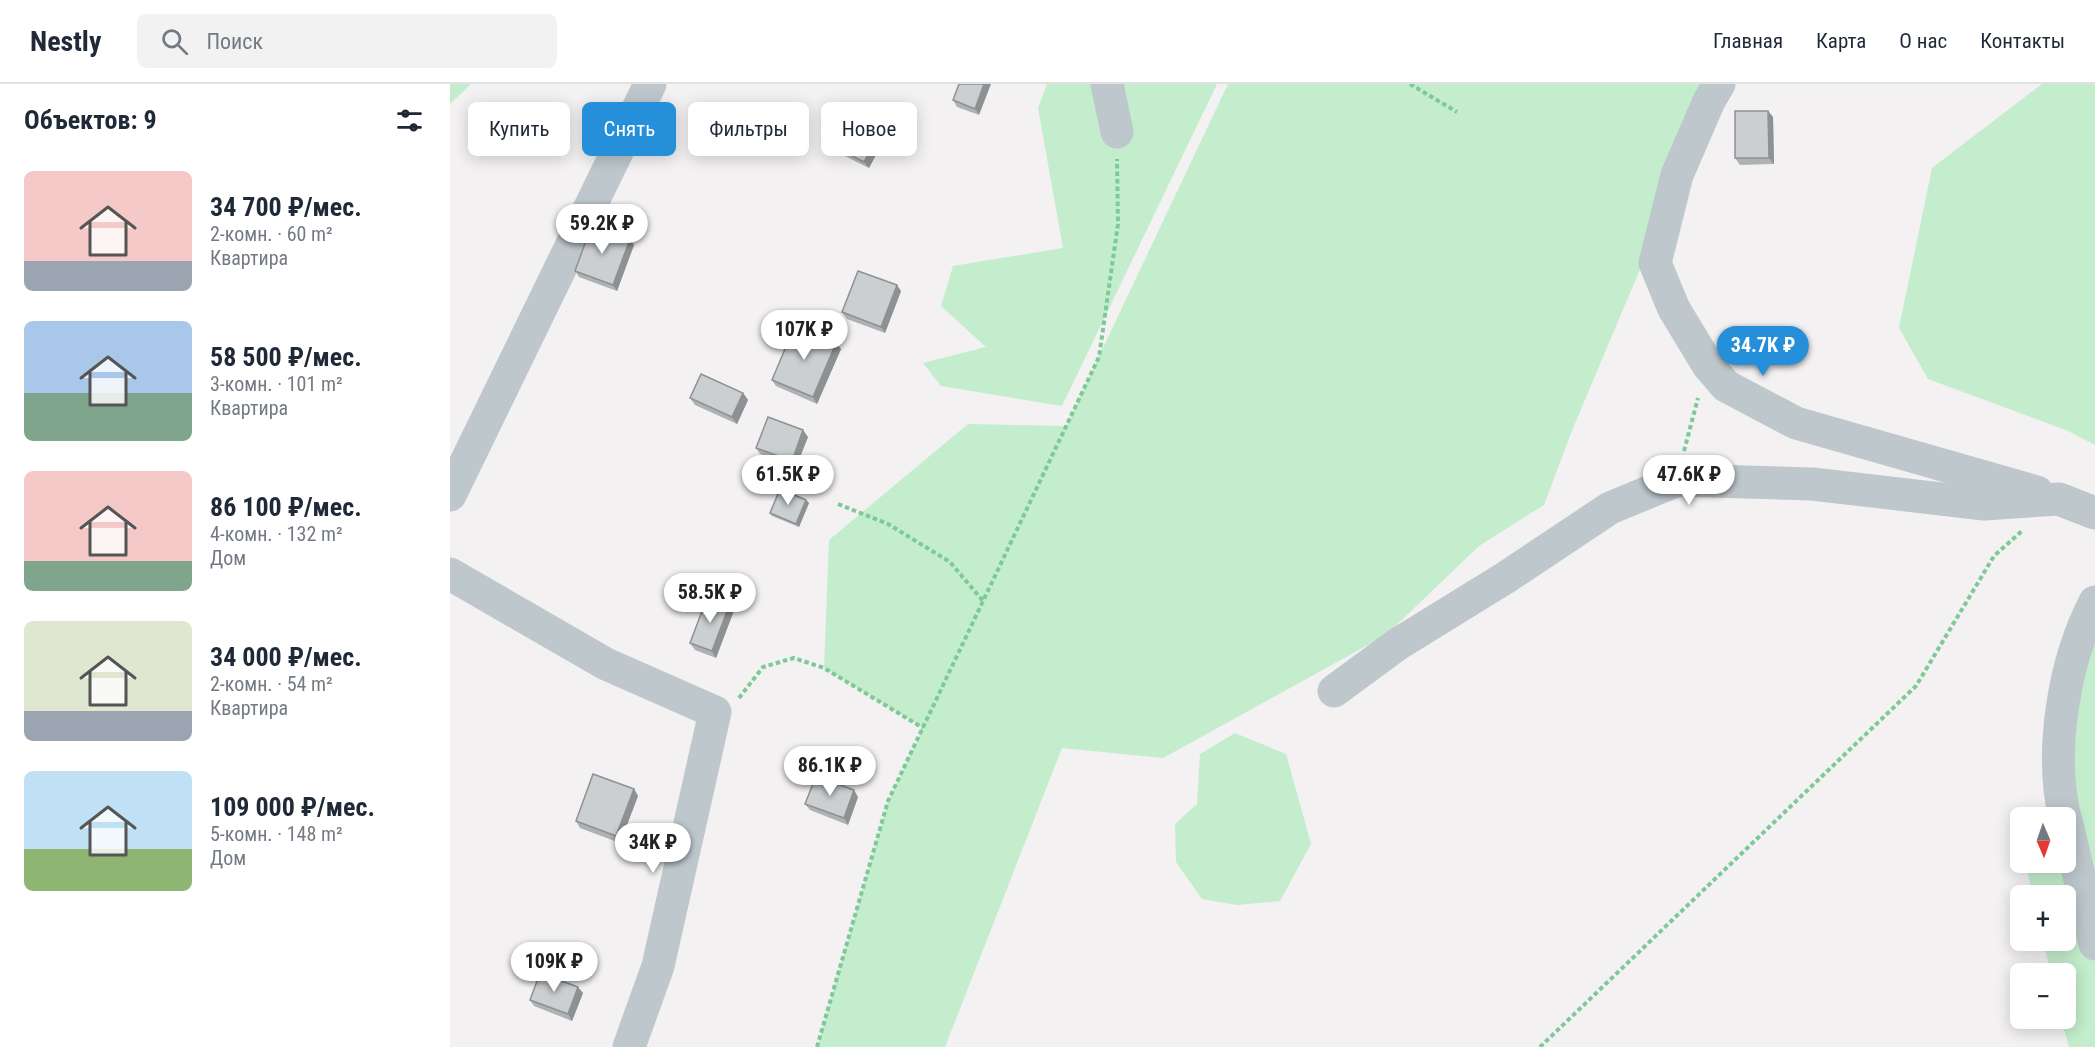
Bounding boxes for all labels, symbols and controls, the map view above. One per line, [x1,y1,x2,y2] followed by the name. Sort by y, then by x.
[137,14,557,68] search box
[30,25,101,58] text: Nestly
[158,25,191,58] icon: search
[206,29,263,54] text: Поиск
[1713,29,1783,53] text: Главная
[1816,29,1866,53] text: Карта
[1899,29,1947,53] text: О нас
[1980,29,2065,53] text: Контакты
[468,102,570,156] chip: Купить
[582,102,676,156] chip: Снять
[688,102,809,156] chip: Фильтры
[821,102,917,156] chip: Новое
[393,104,426,137] icon: filters
[24,105,157,135] text: Объектов: 9
[210,192,362,222] text: 34 700 ₽/мес.
[72,195,144,267] icon: home
[547,204,657,255] pin: 59.2K ₽
[570,211,634,235] text: 59.2K ₽
[210,222,333,246] text: 2-комн. · 60 m²
[210,246,288,270] text: Квартира
[755,310,853,361] pin: 107K ₽
[775,317,833,341] text: 107K ₽
[1708,326,1818,377] pin: 34.7K ₽
[1731,333,1795,357] text: 34.7K ₽
[210,342,362,372] text: 58 500 ₽/мес.
[72,345,144,417] icon: home
[210,372,343,396] text: 3-комн. · 101 m²
[210,396,288,420] text: Квартира
[733,455,843,506] pin: 61.5K ₽
[1634,455,1744,506] pin: 47.6K ₽
[756,462,820,486] text: 61.5K ₽
[1657,462,1721,486] text: 47.6K ₽
[210,492,362,522] text: 86 100 ₽/мес.
[72,495,144,567] icon: home
[210,522,343,546] text: 4-комн. · 132 m²
[210,546,246,570] text: Дом
[655,573,765,624] pin: 58.5K ₽
[678,580,742,604] text: 58.5K ₽
[210,642,362,672] text: 34 000 ₽/мес.
[72,645,144,717] icon: home
[210,672,333,696] text: 2-комн. · 54 m²
[210,696,288,720] text: Квартира
[775,746,885,797] pin: 86.1K ₽
[798,753,862,777] text: 86.1K ₽
[210,792,375,822] text: 109 000 ₽/мес.
[72,795,144,867] icon: home
[2010,807,2076,873] north arrow
[2010,807,2076,1029] map controls
[210,822,343,846] text: 5-комн. · 148 m²
[611,823,695,874] pin: 34K ₽
[629,830,677,854] text: 34K ₽
[210,846,246,870] text: Дом
[2010,885,2076,951] button: +
[505,942,603,993] pin: 109K ₽
[525,949,583,973] text: 109K ₽
[2010,963,2076,1029] button: −

